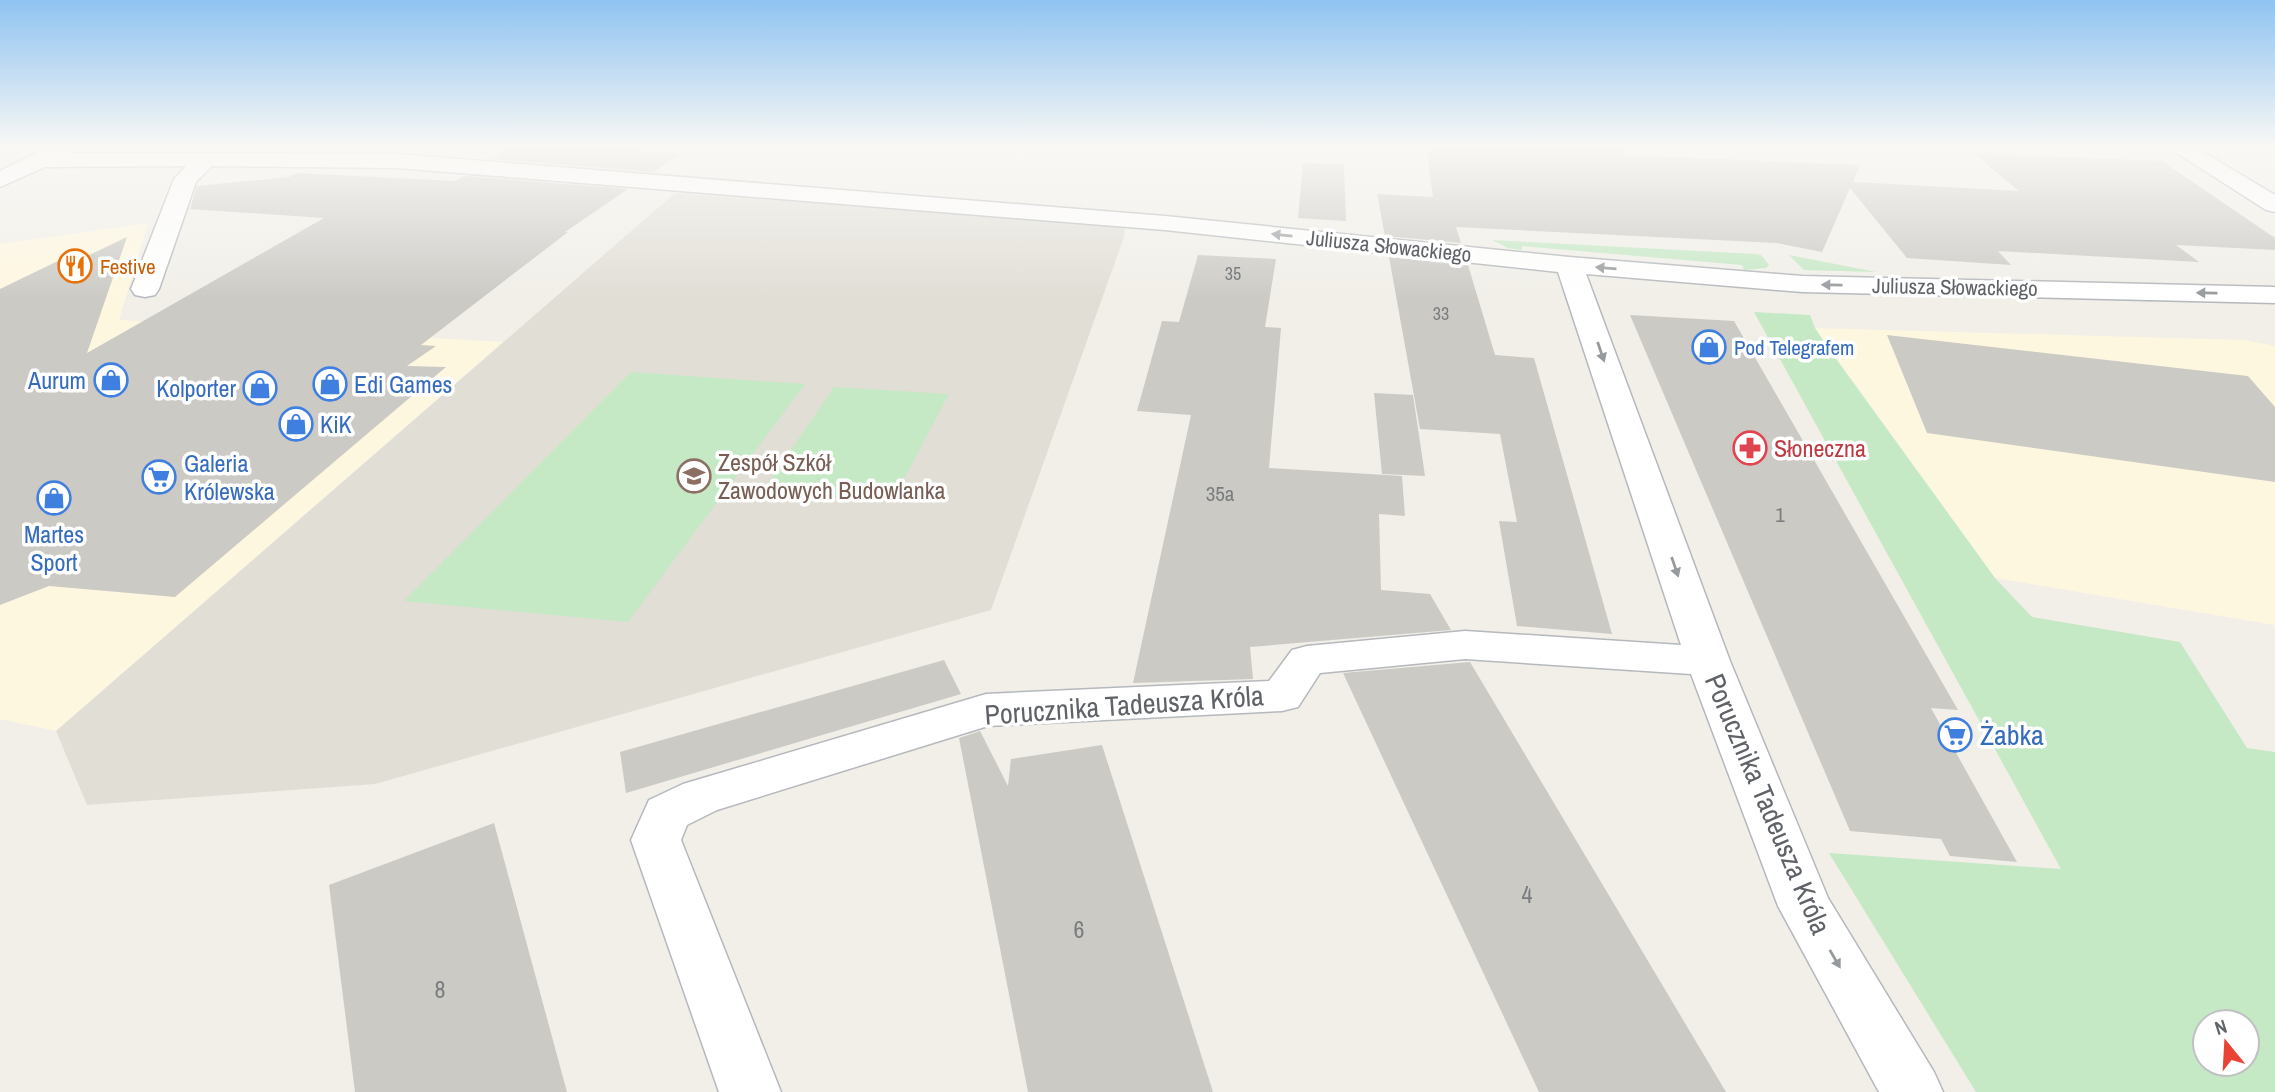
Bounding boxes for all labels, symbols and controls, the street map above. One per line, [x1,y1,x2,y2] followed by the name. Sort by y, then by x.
[1305,223,1473,269] street label: Juliusza Słowackiego
[1270,230,1292,241] one-way arrow
[56,247,94,285] restaurant icon: Festive
[100,252,156,281] place label: Festive
[1225,261,1241,286] house number: 35
[1594,262,1616,273] one-way arrow
[1872,271,2038,303] street label: Juliusza Słowackiego
[1821,279,1843,291] one-way arrow
[2196,287,2218,299] one-way arrow
[1433,301,1449,326] house number: 33
[1690,328,1728,366] shop icon: Pod Telegrafem
[1734,333,1854,362] place label: Pod Telegrafem
[1596,342,1607,363] one-way arrow
[92,361,130,399] shop icon: Aurum
[27,364,86,396] place label: Aurum
[311,365,349,403] shop icon: Edi Games
[354,368,452,400] place label: Edi Games
[241,369,279,407] shop icon: Kolporter
[156,372,236,404] place label: Kolporter
[277,405,315,443] shop icon: KiK
[320,408,352,440] place label: KiK
[1731,429,1769,467] pharmacy icon: Słoneczna
[1774,432,1866,464] place label: Słoneczna
[718,446,946,506] place label: Zespół Szkół Zawodowych Budowlanka
[184,447,275,507] place label: Galeria Królewska
[675,457,713,495] school or university icon: Zespół Szkół Zawodowych Budowlanka
[140,458,178,496] supermarket icon: Galeria Królewska
[35,479,73,517] shop icon: Martes Sport
[1206,479,1235,508] house number: 35a
[1775,500,1785,529] house number: 1
[24,518,84,578] place label: Martes Sport
[1670,557,1681,578] one-way arrow
[1696,668,1840,940] street label: Porucznika Tadeusza Króla
[983,676,1265,734] street label: Porucznika Tadeusza Króla
[1936,716,1974,754] supermarket icon: Żabka
[1980,716,2044,754] place label: Żabka
[1522,878,1533,910] house number: 4
[1074,913,1084,945] house number: 6
[1829,949,1841,968] one-way arrow
[435,973,445,1005] house number: 8
[2191,1008,2261,1078] north arrow
[2211,1013,2230,1041] text: N

